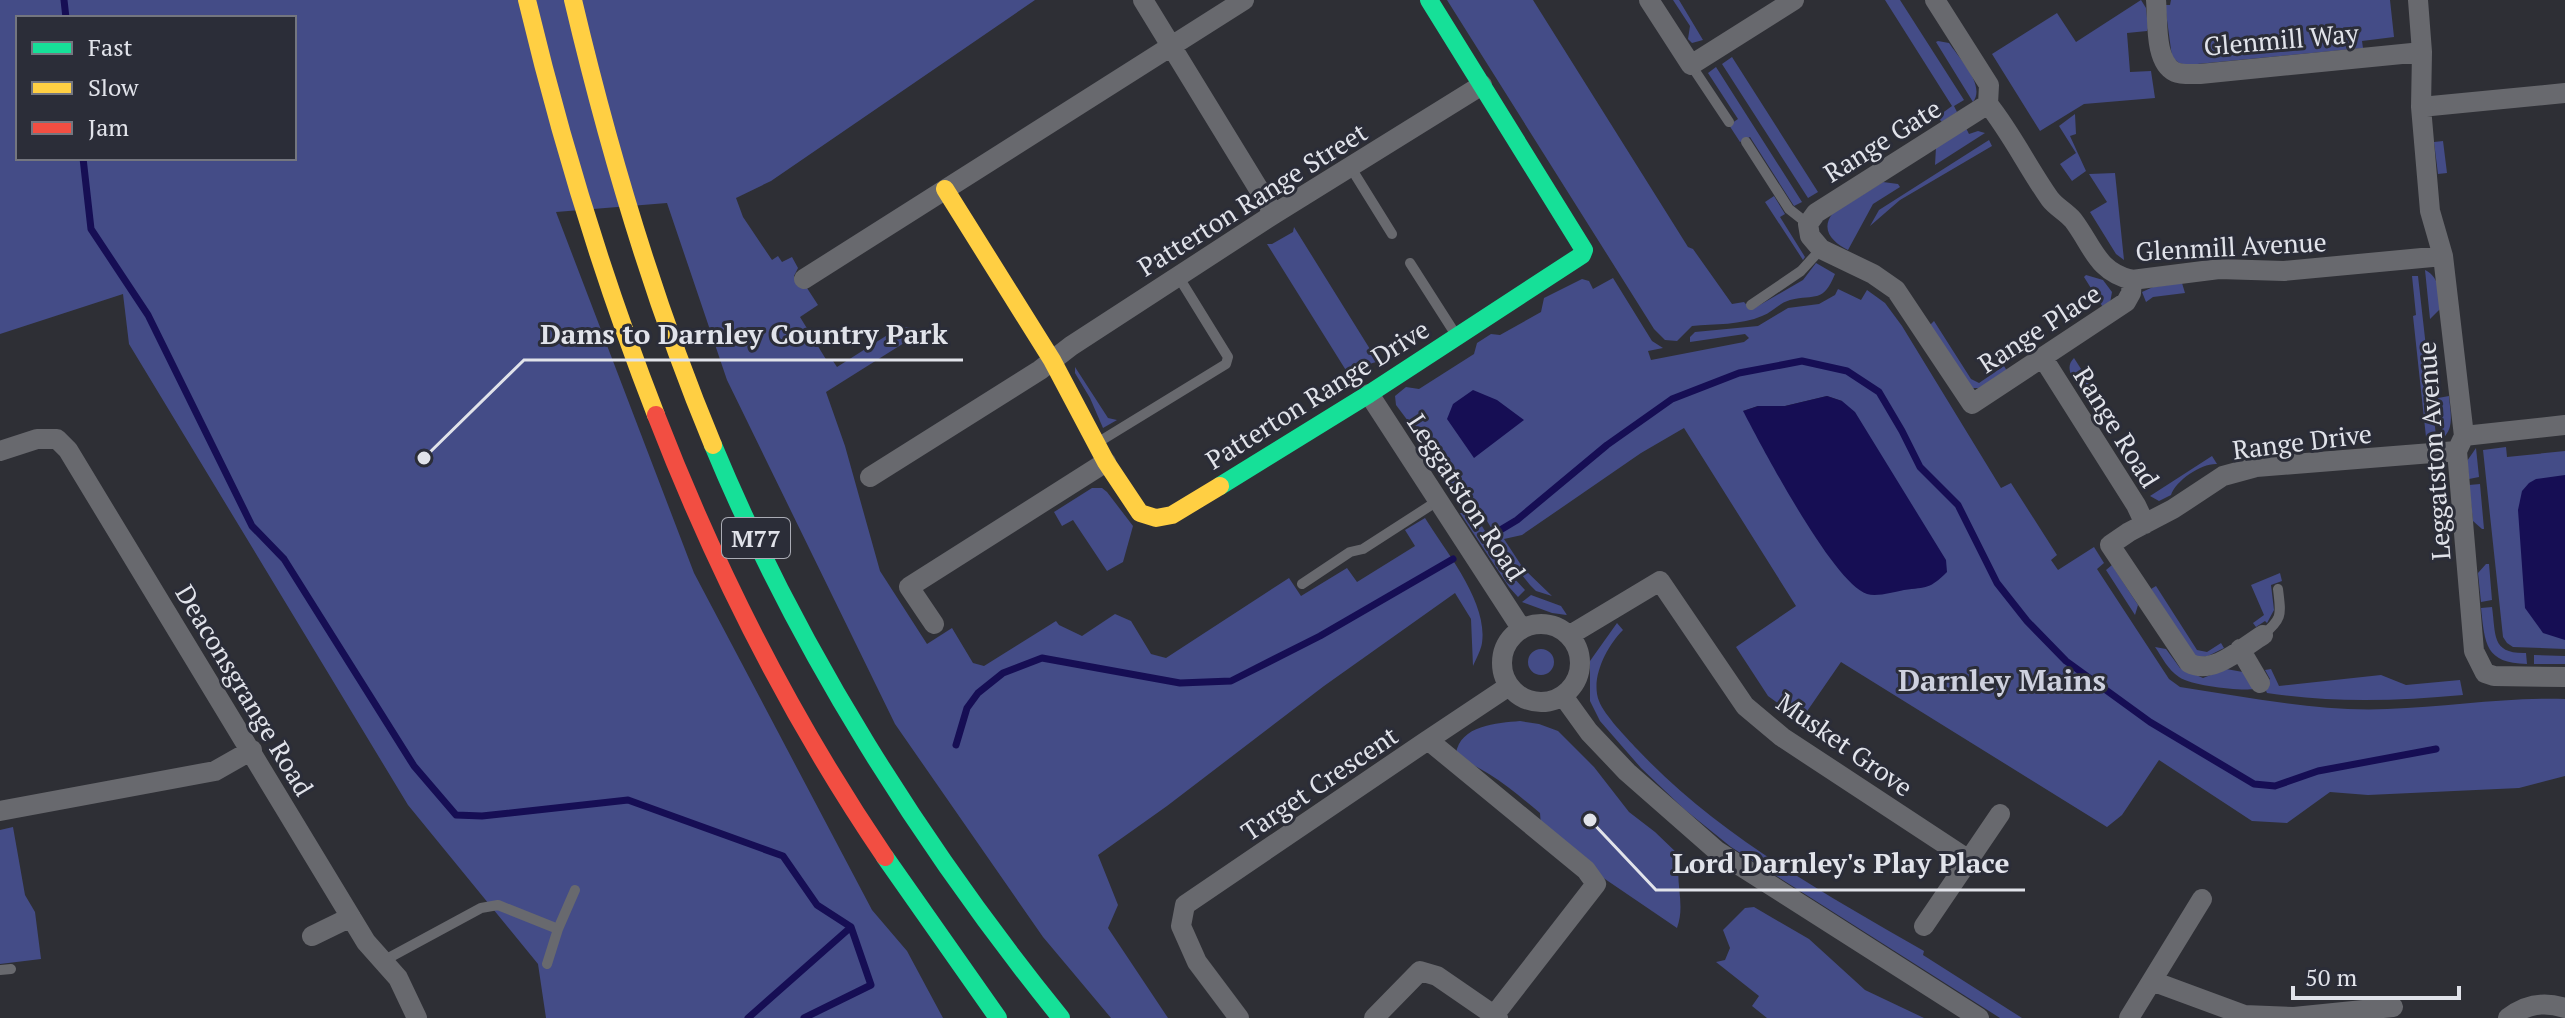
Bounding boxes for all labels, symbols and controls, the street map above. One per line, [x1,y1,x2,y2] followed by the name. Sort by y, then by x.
[2202,15,2361,63] street label: Glenmill Way
[16,16,296,160] legend
[88,31,133,63] text: Fast
[88,71,139,103] text: Slow
[1817,91,1947,189] street label: Range Gate
[88,111,129,143] text: Jam
[1131,114,1373,283] street label: Patterton Range Street
[2135,224,2327,268] street label: Glenmill Avenue
[1971,276,2107,380] street label: Range Place
[524,308,963,360] callout: Dams to Darnley Country Park
[1199,312,1435,476] street label: Patterton Range Drive
[540,315,948,352] text: Dams to Darnley Country Park
[2408,341,2458,561] street label: Leggatston Avenue
[2066,360,2168,494] street label: Range Road
[1400,407,1534,587] street label: Leggatston Road
[2230,416,2374,466] street label: Range Drive
[722,518,790,558] road number: M77
[168,578,322,802] street label: Deaconsgrange Road
[1898,660,2106,700] district label: Darnley Mains
[1770,685,1920,803] street label: Musket Grove
[1234,718,1404,848] street label: Target Crescent
[1656,838,2025,890] callout: Lord Darnley's Play Place
[1673,844,2009,881] text: Lord Darnley's Play Place
[2293,950,2459,1000] scale bar
[2305,961,2357,993] text: 50 m

